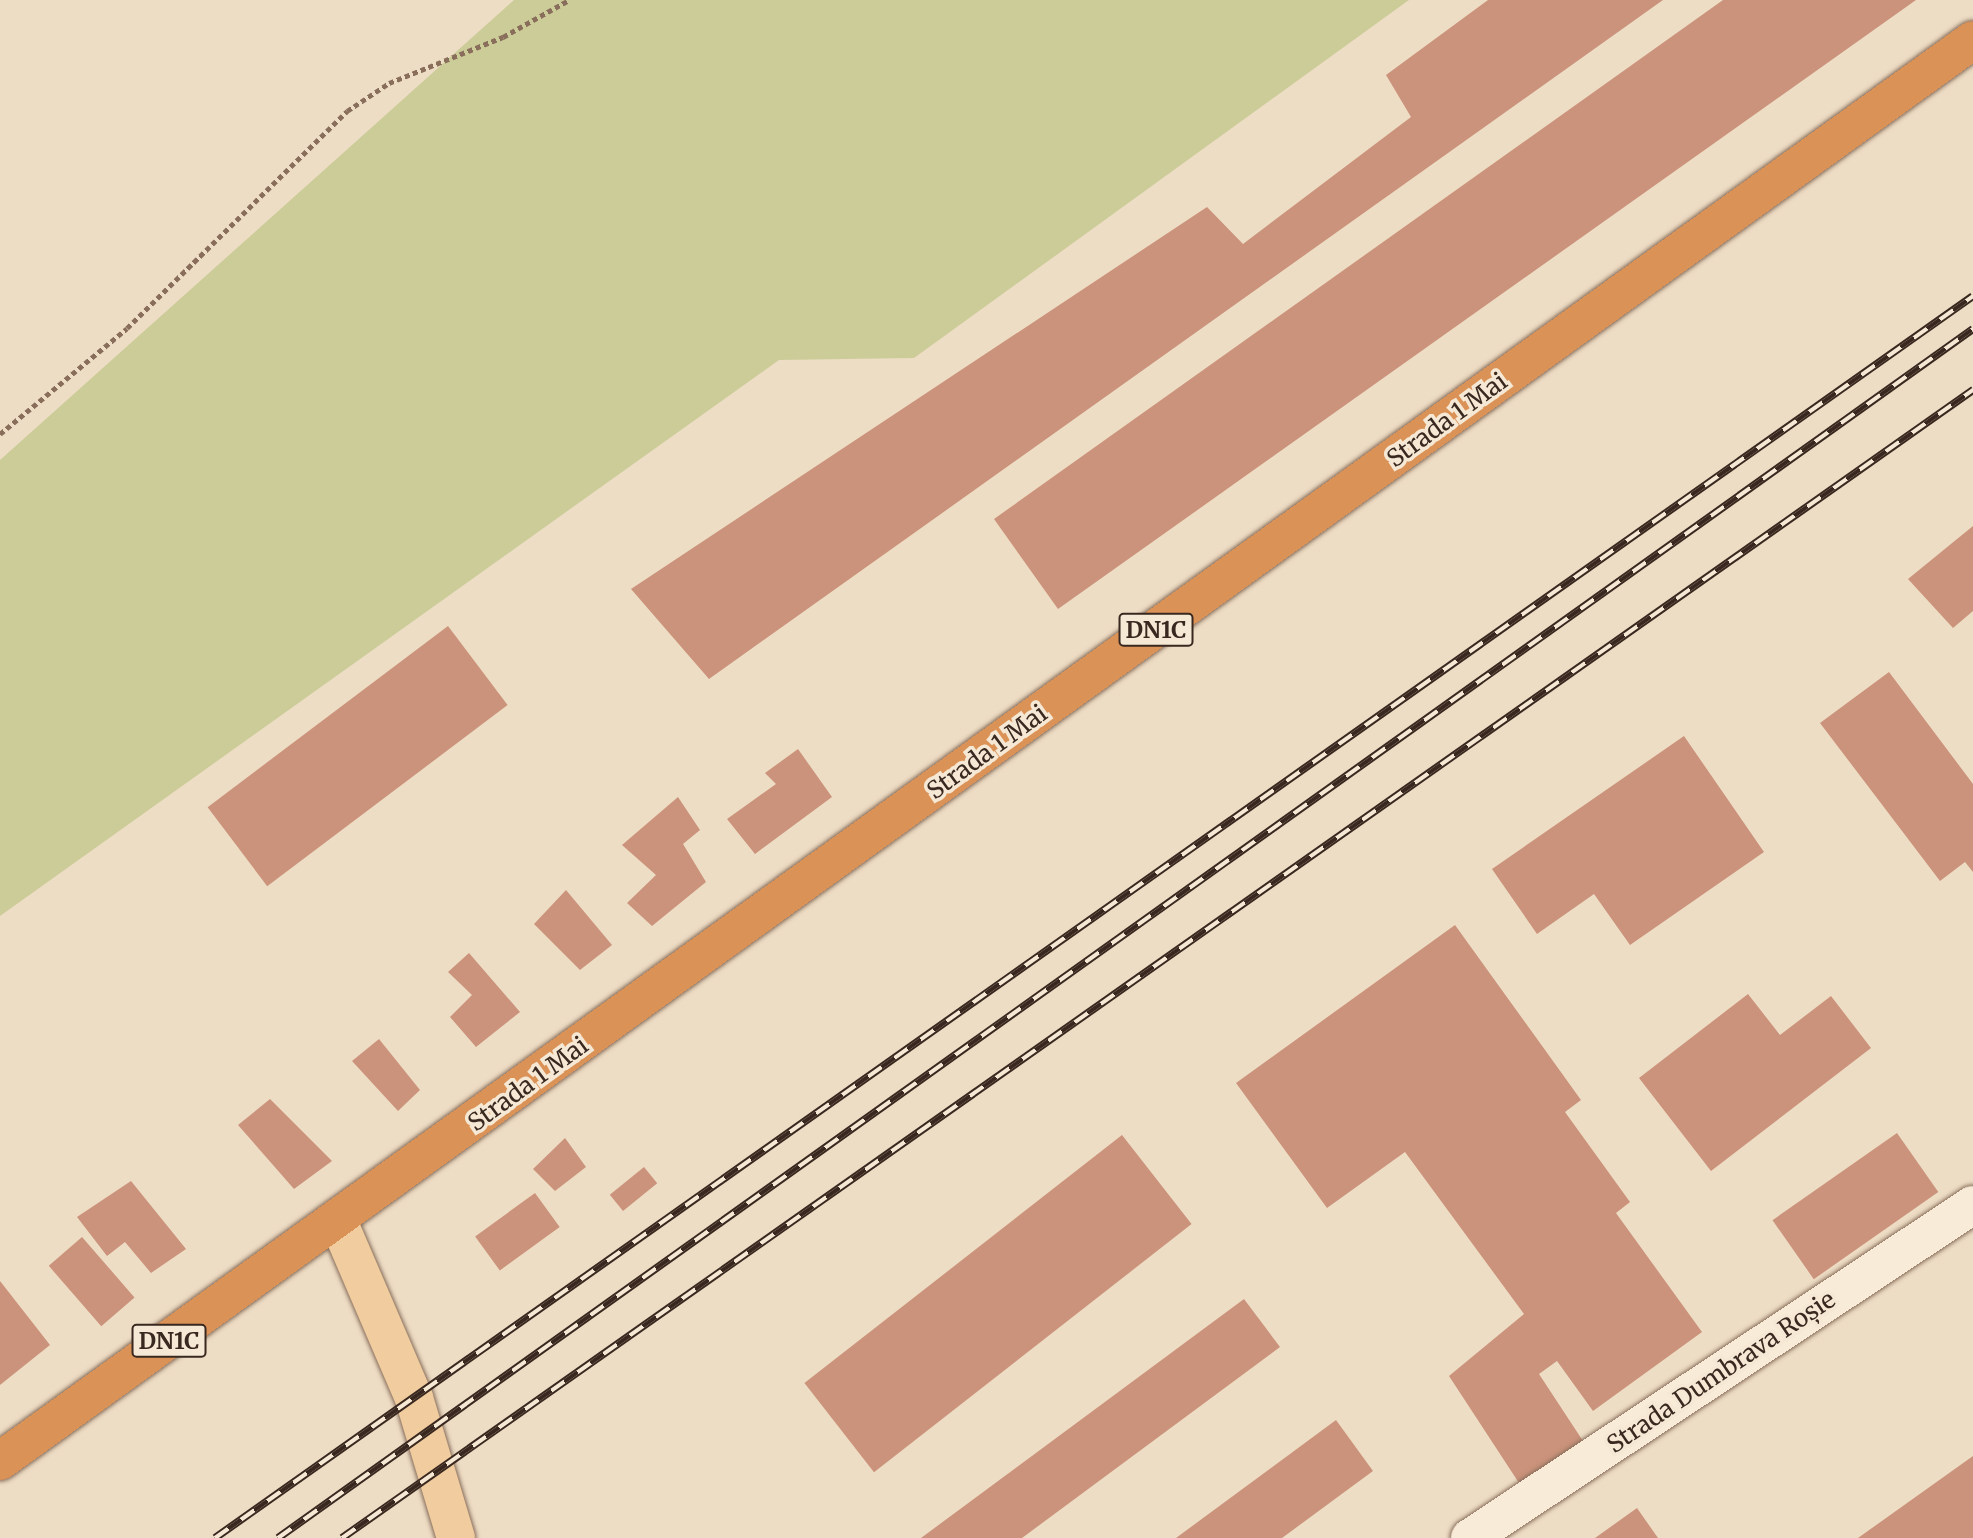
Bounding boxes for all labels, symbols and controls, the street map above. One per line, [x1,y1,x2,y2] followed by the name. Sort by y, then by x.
[1381,367,1513,473] street label: Strada 1 Mai
[1118,610,1194,650] road number: DN1C
[921,699,1053,805] street label: Strada 1 Mai
[462,1031,594,1137] street label: Strada 1 Mai
[1602,1285,1840,1459] street label: Strada Dumbrava Roșie
[130,1322,208,1360] road number: DN1C

